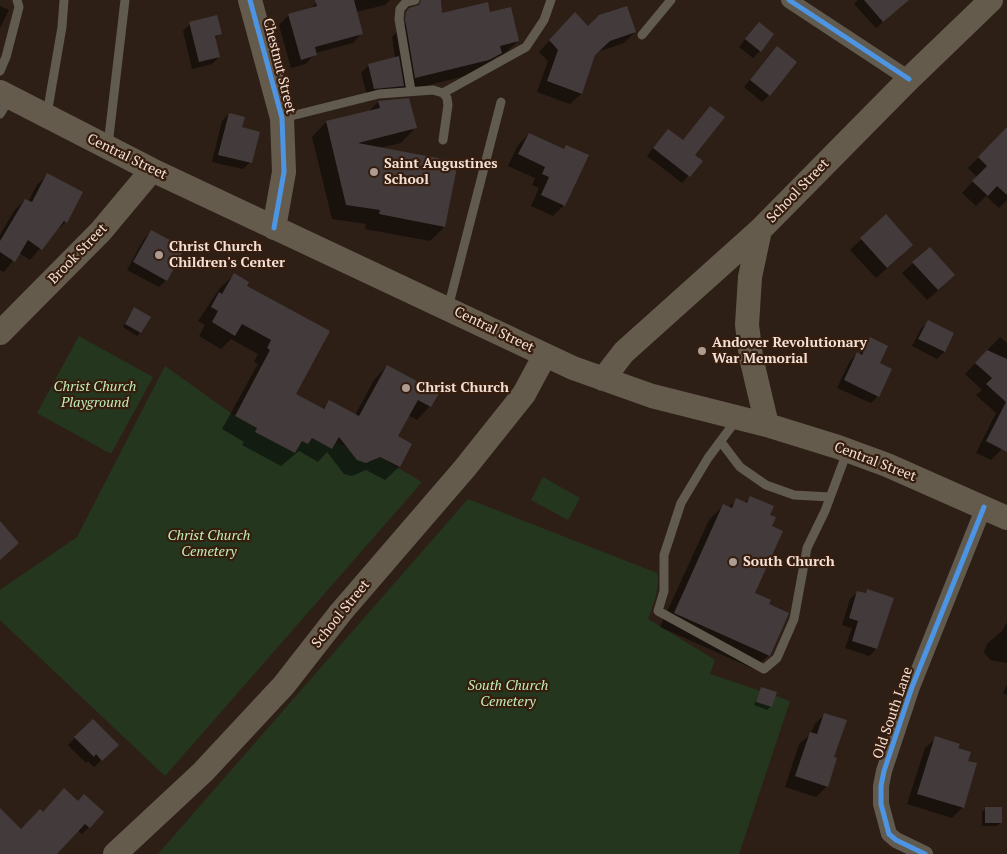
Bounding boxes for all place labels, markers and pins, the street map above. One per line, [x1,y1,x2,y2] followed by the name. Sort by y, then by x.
[384,156,498,188] place label: Saint Augustines School
[368,166,380,178] marker: Saint Augustines School
[169,239,285,272] place label: Christ Church Children's Center
[153,249,165,261] marker: Christ Church Children's Center
[712,335,867,368] place label: Andover Revolutionary War Memorial
[696,345,708,357] marker: Andover Revolutionary War Memorial
[416,380,509,396] place label: Christ Church
[400,382,412,394] marker: Christ Church
[743,554,835,570] place label: South Church
[727,556,739,568] marker: South Church

